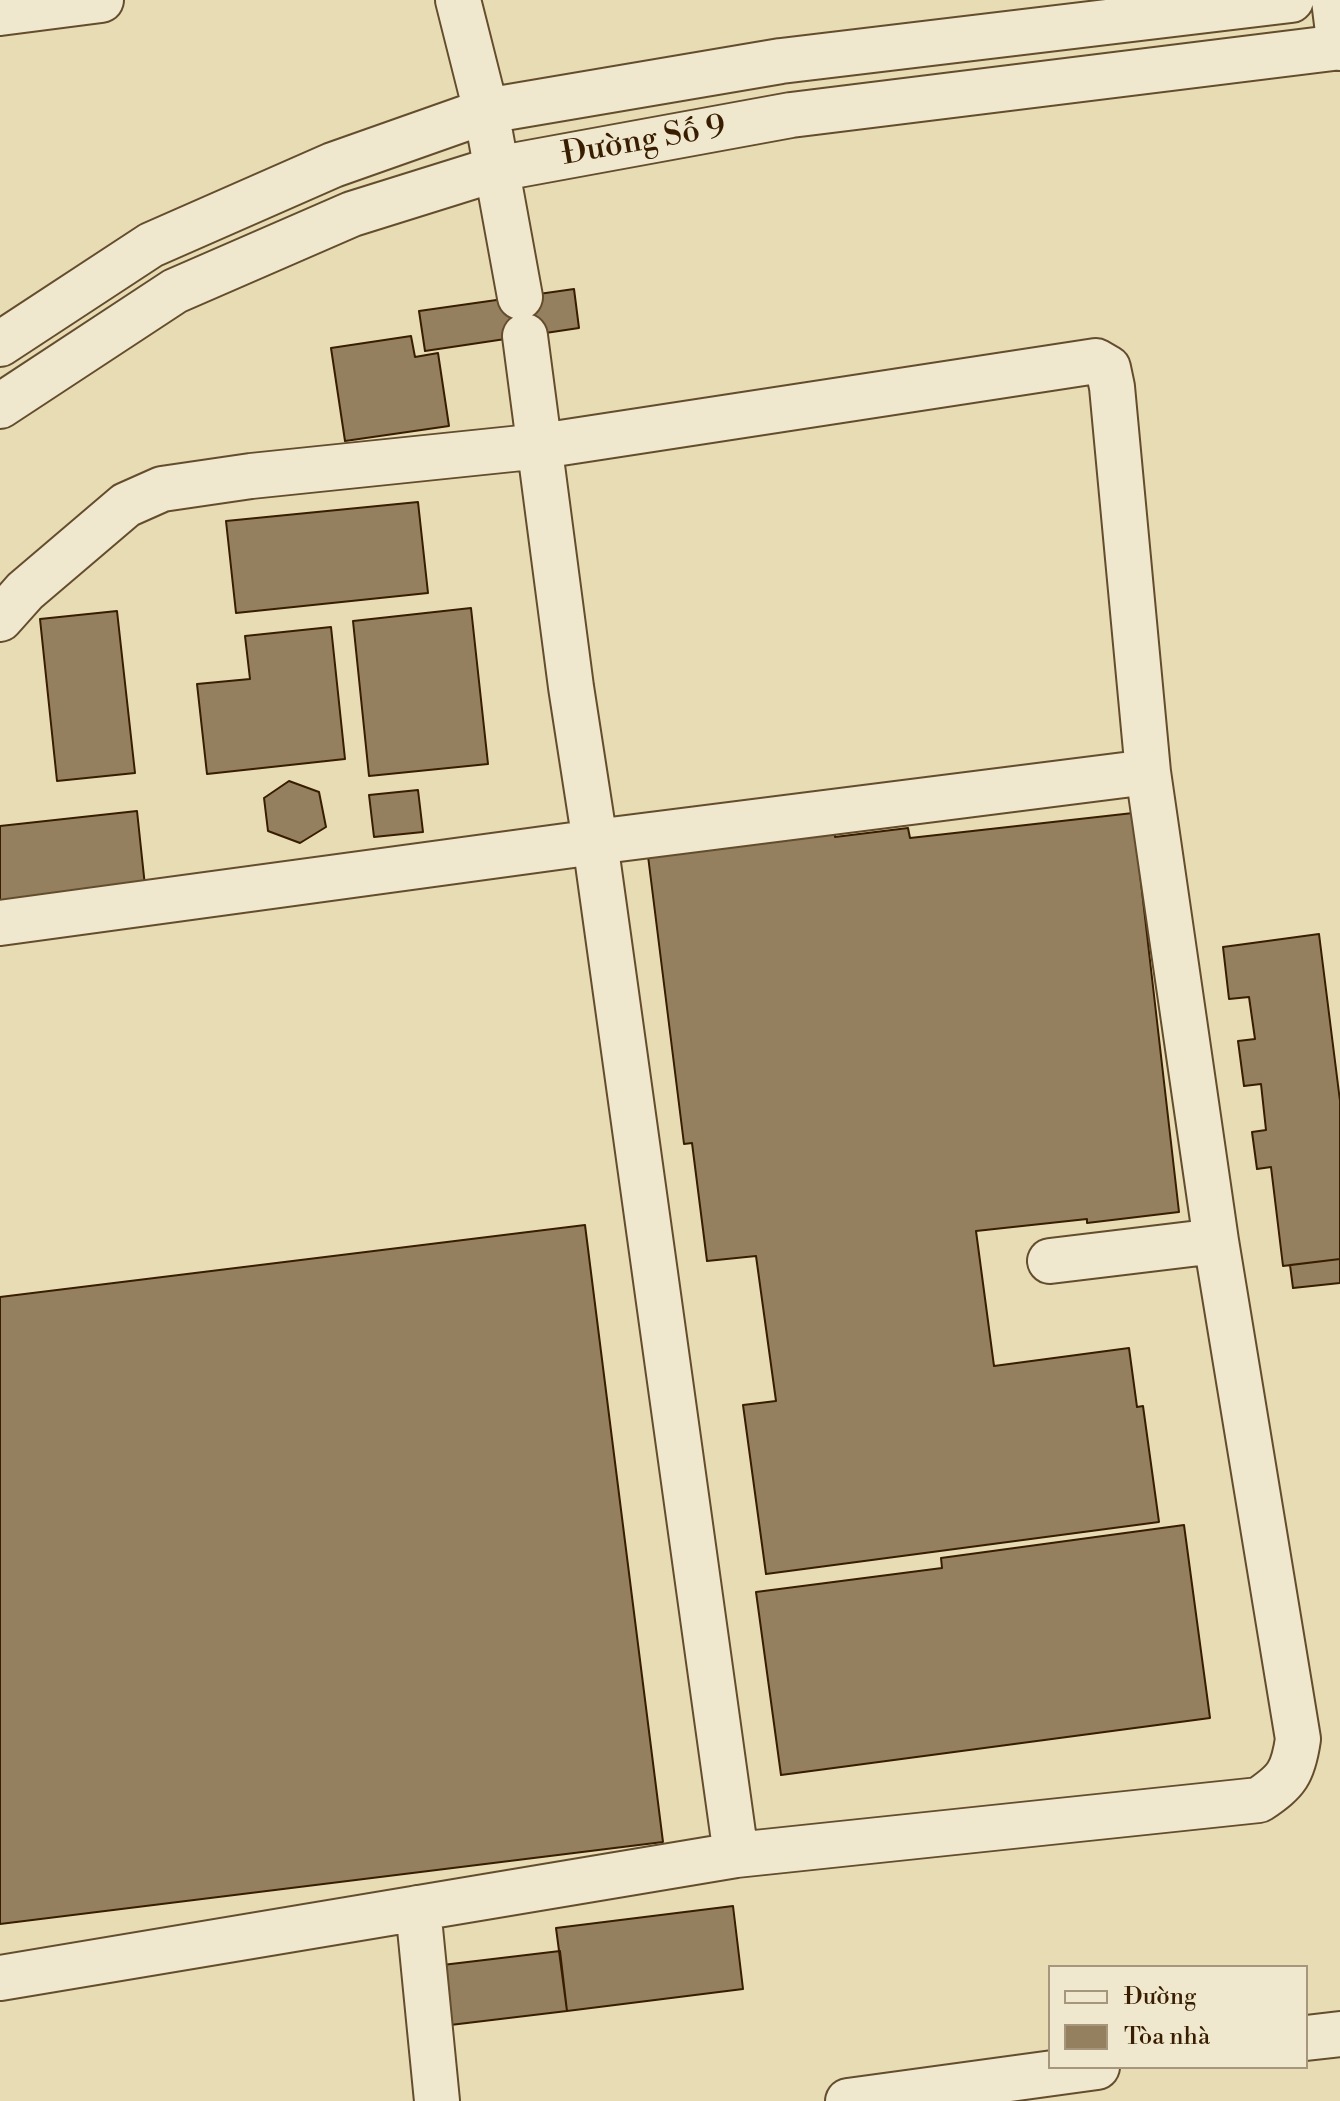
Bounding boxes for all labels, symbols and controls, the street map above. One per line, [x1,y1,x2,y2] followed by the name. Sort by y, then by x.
[559,109,729,175] street label: Đường Số 9
[1048,1965,1308,2069] legend
[1124,1982,1197,2012] text: Đường
[1124,2022,1210,2052] text: Tòa nhà

